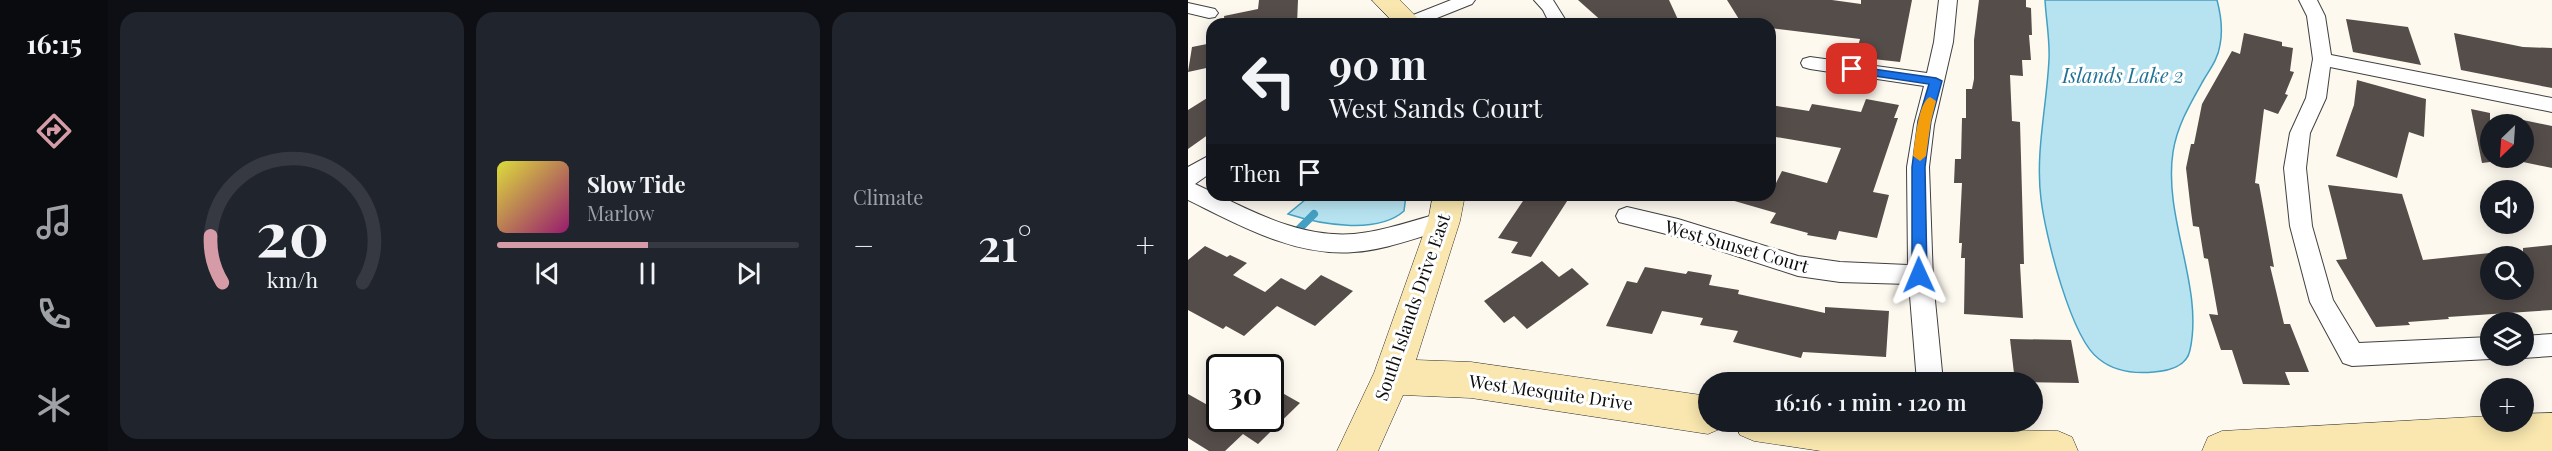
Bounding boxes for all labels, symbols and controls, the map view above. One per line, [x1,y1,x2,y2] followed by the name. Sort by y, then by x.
[26,25,82,61] text: 16:15
[1329,35,1427,91] text: 90 m
[1230,42,1308,120] icon: left
[1826,43,1877,94] pin
[1835,52,1868,85] icon: arrive
[2061,61,2184,88] water label: Islands Lake 2
[1329,89,1542,125] text: West Sands Court
[33,110,75,152] icon: directions
[2480,114,2534,168] north arrow
[2480,114,2534,432] map controls
[1293,156,1326,189] icon: arrive
[1230,158,1281,188] text: Then
[587,169,686,199] text: Slow Tide
[2480,180,2534,234] button: sound
[853,183,923,210] text: Climate
[256,189,328,273] text: 20
[587,199,655,226] text: Marlow
[33,201,75,243] icon: music
[1369,210,1455,404] street label: South Islands Drive East
[978,213,1032,273] text: 21°
[1661,214,1812,278] street label: West Sunset Court
[853,222,874,266] text: −
[1136,222,1155,266] text: +
[1887,243,1951,307] position arrow
[2480,246,2534,300] button: search
[531,257,564,290] icon: previous
[631,257,664,290] icon: pause
[732,257,765,290] icon: next
[266,265,318,293] text: km/h
[33,293,75,335] icon: phone
[2480,312,2534,366] button: layers
[1206,354,1284,432] speed limit sign: 30
[1467,368,1634,415] street label: West Mesquite Drive
[2480,378,2534,432] button: +
[33,384,75,426] icon: climate
[1775,387,1967,417] text: 16:16 · 1 min · 120 m

